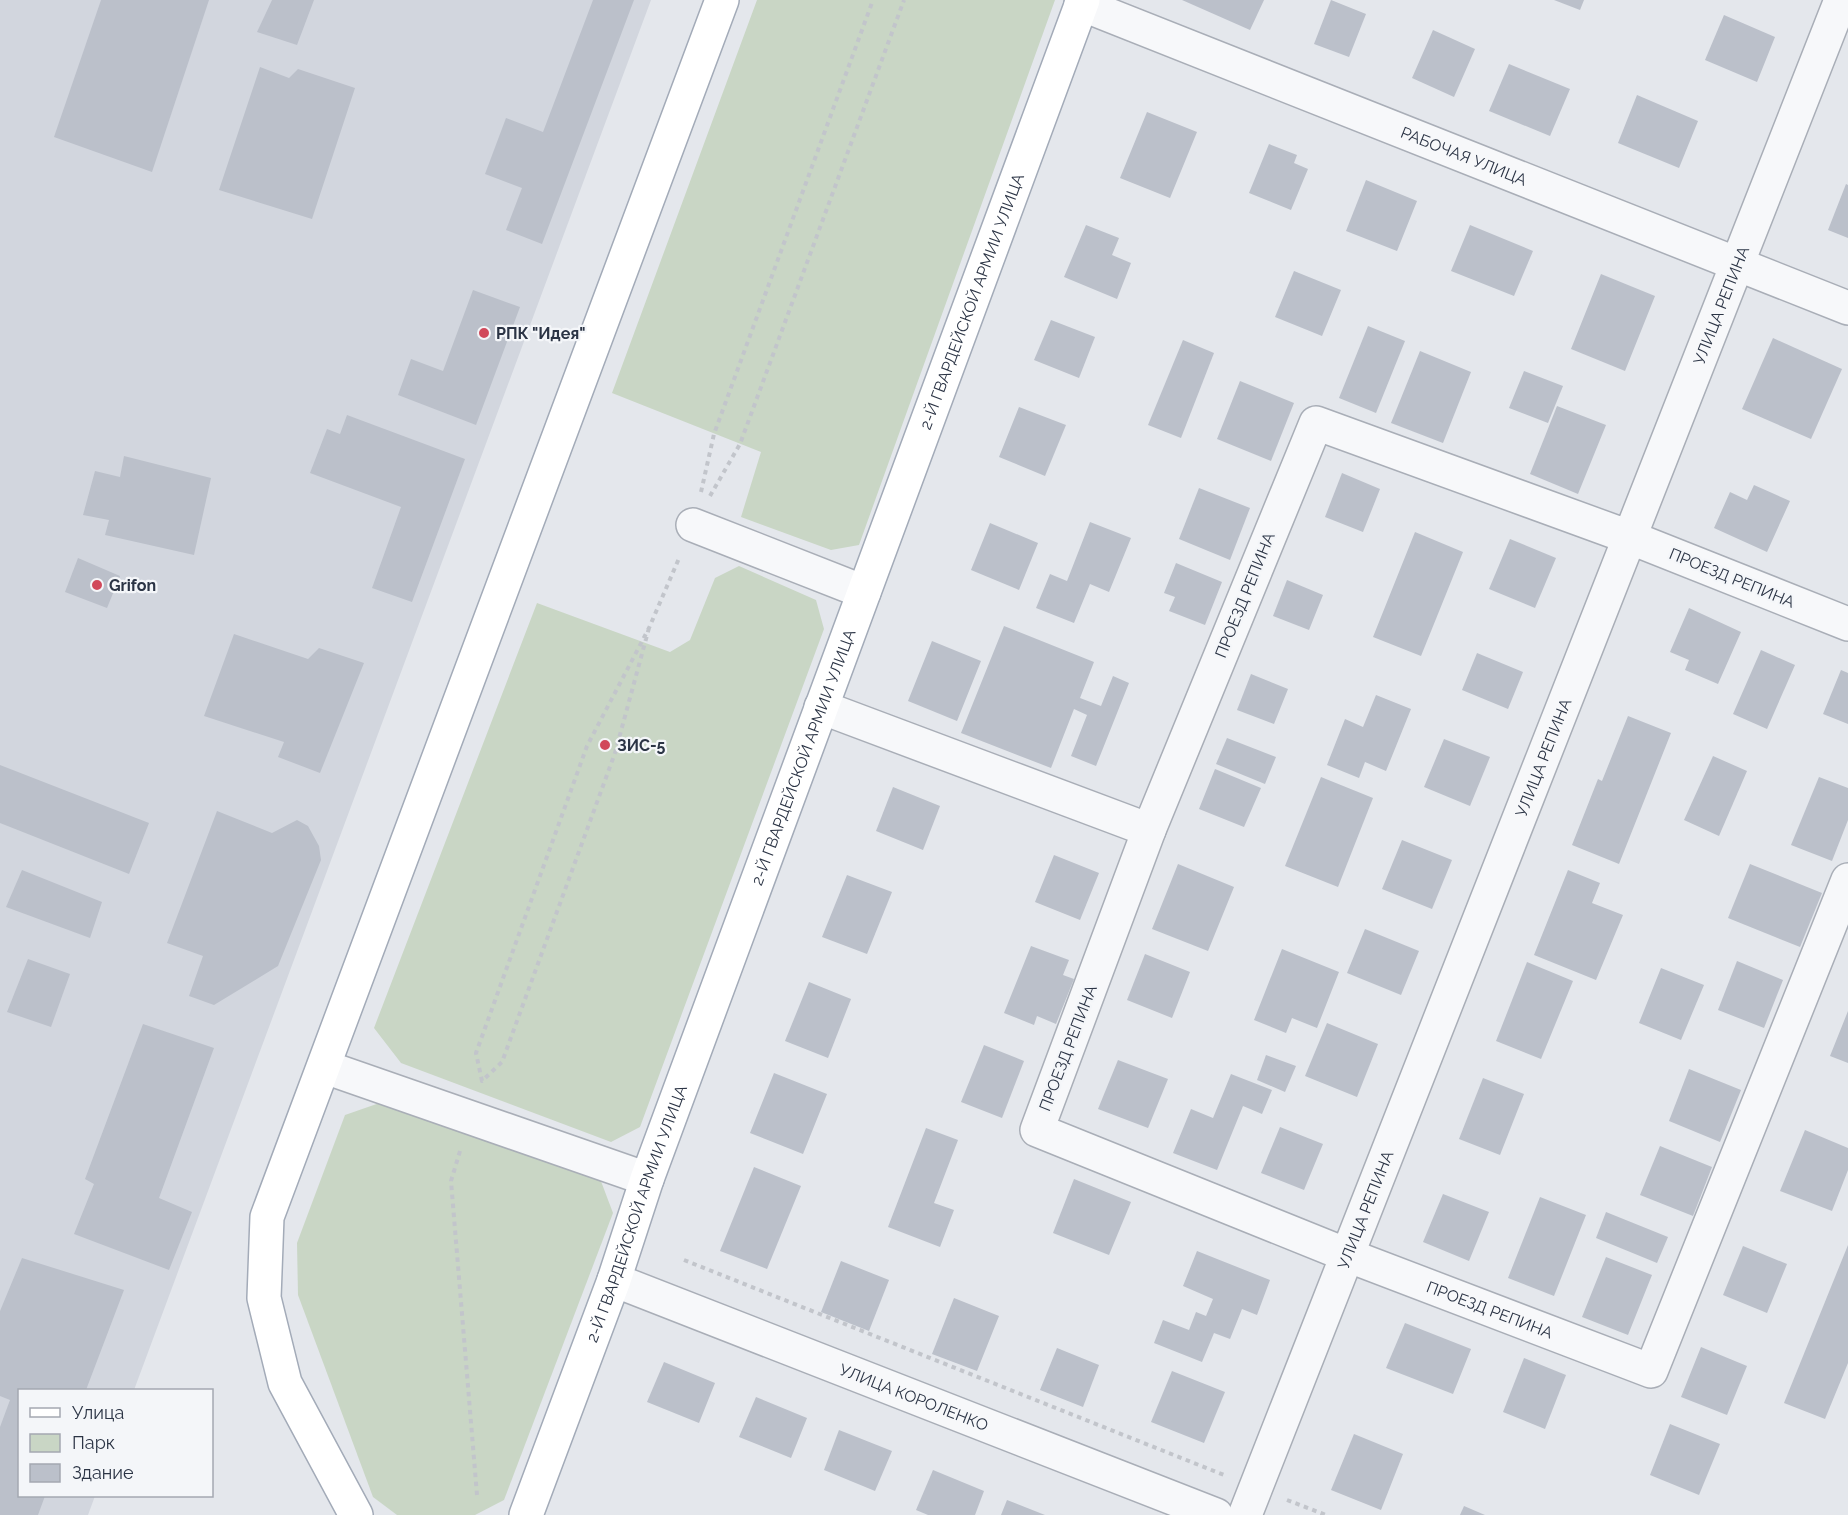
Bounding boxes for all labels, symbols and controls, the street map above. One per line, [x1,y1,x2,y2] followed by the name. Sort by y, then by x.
[1398,122,1530,189] street label: РАБОЧАЯ УЛИЦА
[916,171,1028,432] street label: 2-Й ГВАРДЕЙСКОЙ АРМИИ УЛИЦА
[1689,243,1753,367] street label: УЛИЦА РЕПИНА
[496,324,586,343] place label: РПК "Идея"
[477,326,491,340] marker: РПК "Идея"
[1211,529,1279,660] street label: ПРОЕЗД РЕПИНА
[1667,544,1798,612] street label: ПРОЕЗД РЕПИНА
[109,576,156,595] place label: Grifon
[90,578,104,592] marker: Grifon
[747,626,859,888] street label: 2-Й ГВАРДЕЙСКОЙ АРМИИ УЛИЦА
[1511,695,1575,820] street label: УЛИЦА РЕПИНА
[617,736,666,755] place label: ЗИС-5
[598,738,612,752] marker: ЗИС-5
[1035,982,1101,1114] street label: ПРОЕЗД РЕПИНА
[582,1082,691,1345] street label: 2-Й ГВАРДЕЙСКОЙ АРМИИ УЛИЦА
[1333,1148,1397,1272] street label: УЛИЦА РЕПИНА
[1424,1277,1556,1342] street label: ПРОЕЗД РЕПИНА
[837,1359,991,1435] street label: УЛИЦА КОРОЛЕНКО
[18,1389,213,1497] legend
[72,1402,124,1423] text: Улица
[72,1432,115,1453] text: Парк
[72,1462,134,1483] text: Здание

